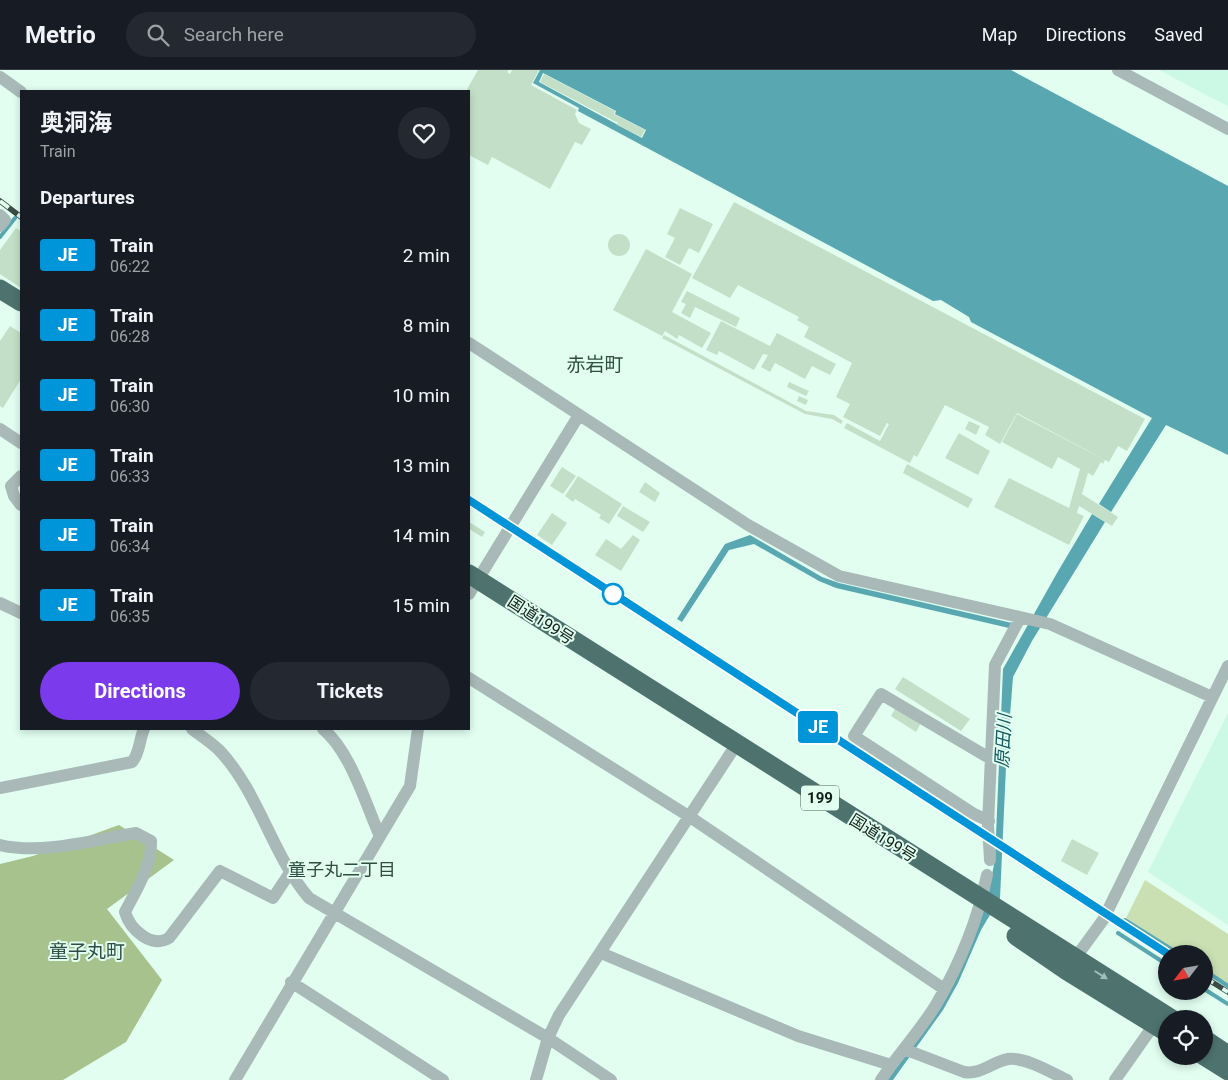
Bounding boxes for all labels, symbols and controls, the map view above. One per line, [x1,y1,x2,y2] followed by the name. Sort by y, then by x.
[126,12,476,57] search box
[25,21,96,49] text: Metrio
[144,21,172,49] icon: search
[184,23,284,46] text: Search here
[982,24,1017,45] text: Map
[1045,24,1126,45] text: Directions
[1154,24,1203,45] text: Saved
[398,107,450,159] button: heart
[40,109,112,137] text: 奥洞海
[40,142,76,161] text: Train
[40,186,135,209] text: Departures
[110,234,154,257] text: Train
[57,244,78,265] text: JE
[403,244,450,267] text: 2 min
[110,257,150,276] text: 06:22
[110,304,154,327] text: Train
[57,314,78,335] text: JE
[403,314,450,337] text: 8 min
[110,327,150,346] text: 06:28
[566,353,624,376] district label: 赤岩町
[110,374,154,397] text: Train
[57,384,78,405] text: JE
[392,384,450,407] text: 10 min
[110,397,150,416] text: 06:30
[110,444,154,467] text: Train
[57,454,78,475] text: JE
[392,454,450,477] text: 13 min
[110,467,150,486] text: 06:33
[110,514,154,537] text: Train
[57,524,78,545] text: JE
[392,524,450,547] text: 14 min
[110,537,150,556] text: 06:34
[602,583,624,605] unlabelled marker
[110,584,154,607] text: Train
[504,592,578,648] street label: 国道199号
[57,594,78,615] text: JE
[392,594,450,617] text: 15 min
[110,607,150,626] text: 06:35
[40,662,240,720] button: Directions
[250,662,450,720] button: Tickets
[796,711,840,743] line badge: JE
[991,711,1015,769] water label: 原田川
[808,716,828,737] text: JE
[801,786,839,810] road number: 199
[846,810,920,866] street label: 国道199号
[288,859,396,880] district label: 童子丸二丁目
[49,940,125,963] district label: 童子丸町
[1158,945,1212,1000] north arrow
[1158,945,1213,1065] map controls
[1095,970,1108,980] one-way arrow
[1158,1010,1213,1065] button: locate

